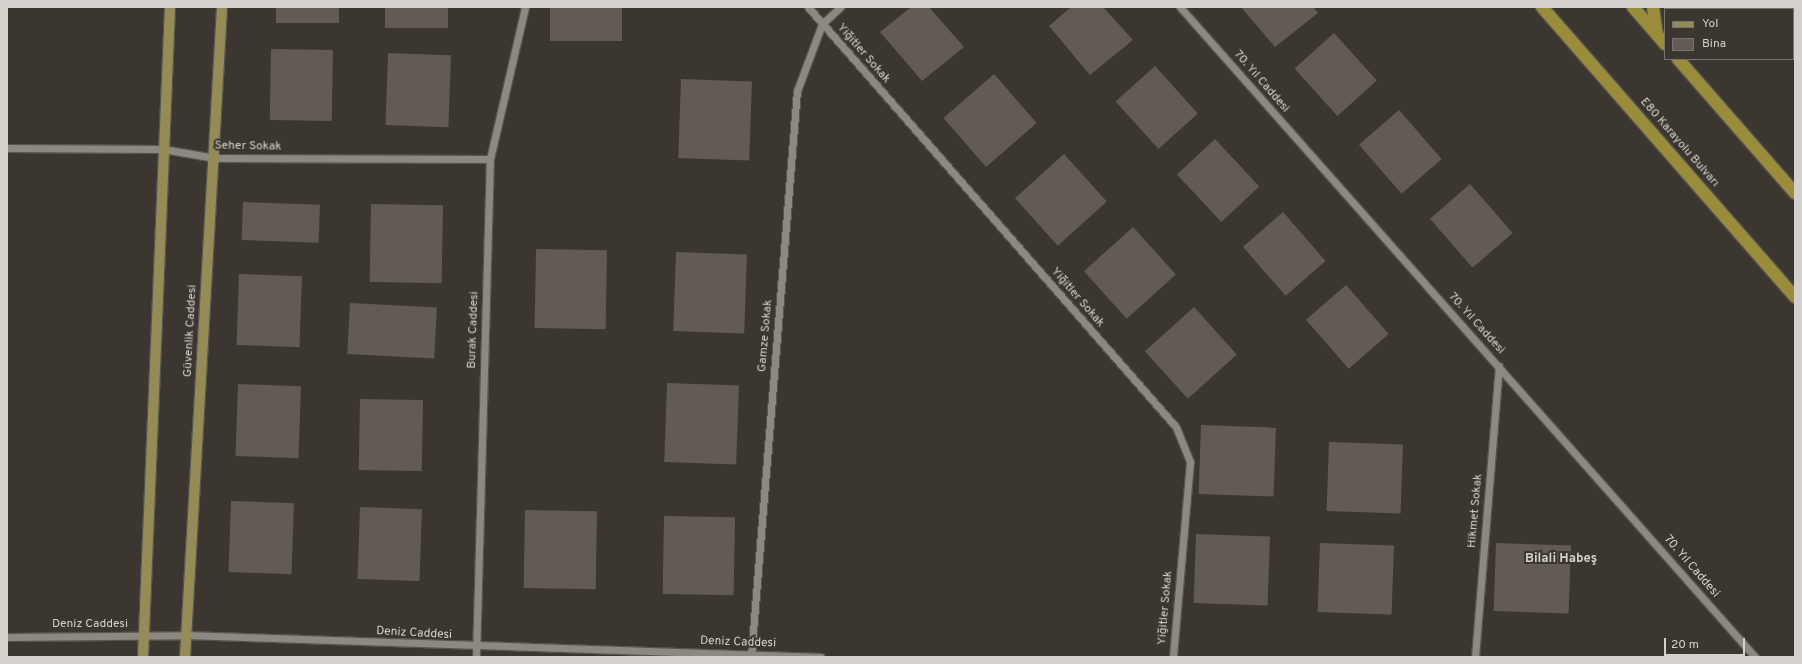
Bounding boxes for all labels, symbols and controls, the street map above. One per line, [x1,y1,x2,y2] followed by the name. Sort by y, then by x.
[1664,8,1794,60] legend
[1702,16,1718,32] text: Yol
[833,21,893,87] street label: Yiğitler Sokak
[1702,36,1726,52] text: Bina
[1230,48,1292,116] street label: 70. Yıl Caddesi
[1636,96,1722,190] street label: E80 Karayolu Bulvarı
[214,139,282,155] street label: Seher Sokak
[1047,265,1107,331] street label: Yiğitler Sokak
[181,284,201,378] street label: Güvenlik Caddesi
[1445,290,1507,358] street label: 70. Yıl Caddesi
[465,291,483,369] street label: Burak Caddesi
[756,299,776,373] street label: Gamze Sokak
[1466,473,1486,549] street label: Hikmet Sokak
[1660,533,1722,601] street label: 70. Yıl Caddesi
[1525,551,1597,567] district label: Bilali Habeş
[1156,570,1176,646] street label: Yiğitler Sokak
[52,618,128,632] street label: Deniz Caddesi
[376,625,452,643] street label: Deniz Caddesi
[1666,630,1747,656] scale bar
[700,634,776,652] street label: Deniz Caddesi
[1671,637,1699,653] text: 20 m

